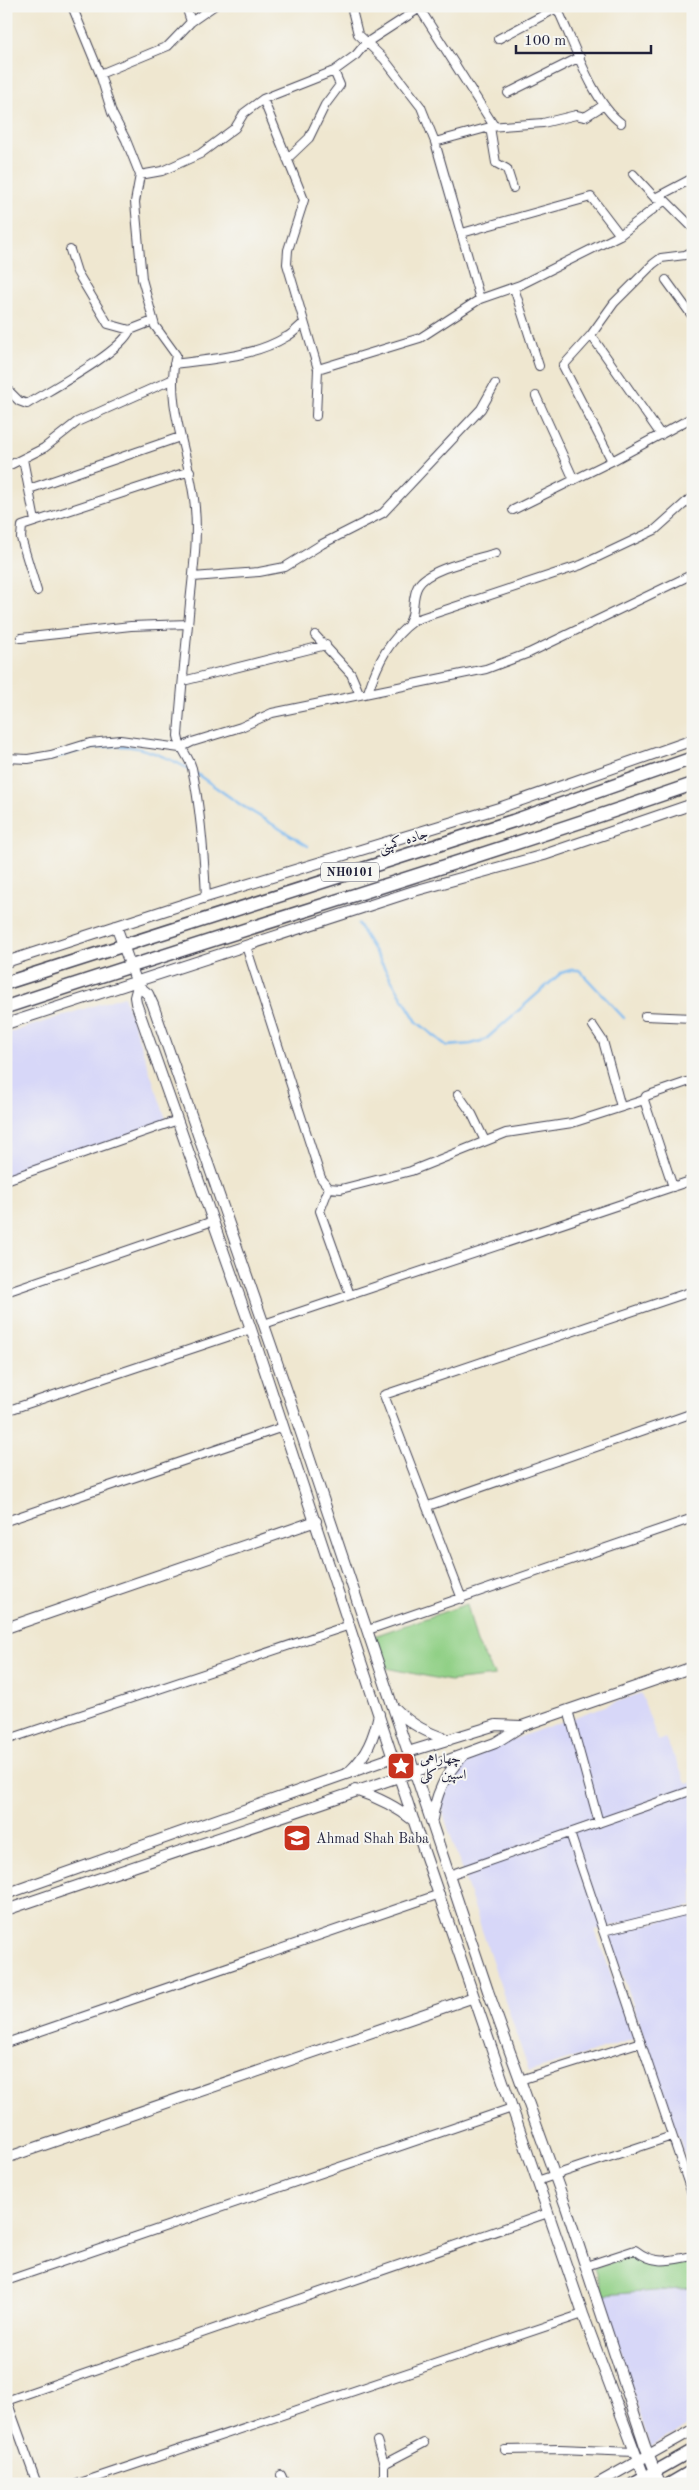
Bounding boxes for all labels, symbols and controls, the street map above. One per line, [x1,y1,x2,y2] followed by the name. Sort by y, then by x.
[516,22,652,54] scale bar
[524,34,566,49] text: 100 m
[376,825,430,857] street label: جاده کمپنی
[321,862,379,882] road number: NH0101
[386,1751,416,1781] place icon: چهاراهی اسپین کلی
[420,1752,466,1784] place label: چهاراهی اسپین کلی
[282,1823,312,1853] school or university icon: Ahmad Shah Baba
[316,1832,429,1846] place label: Ahmad Shah Baba

